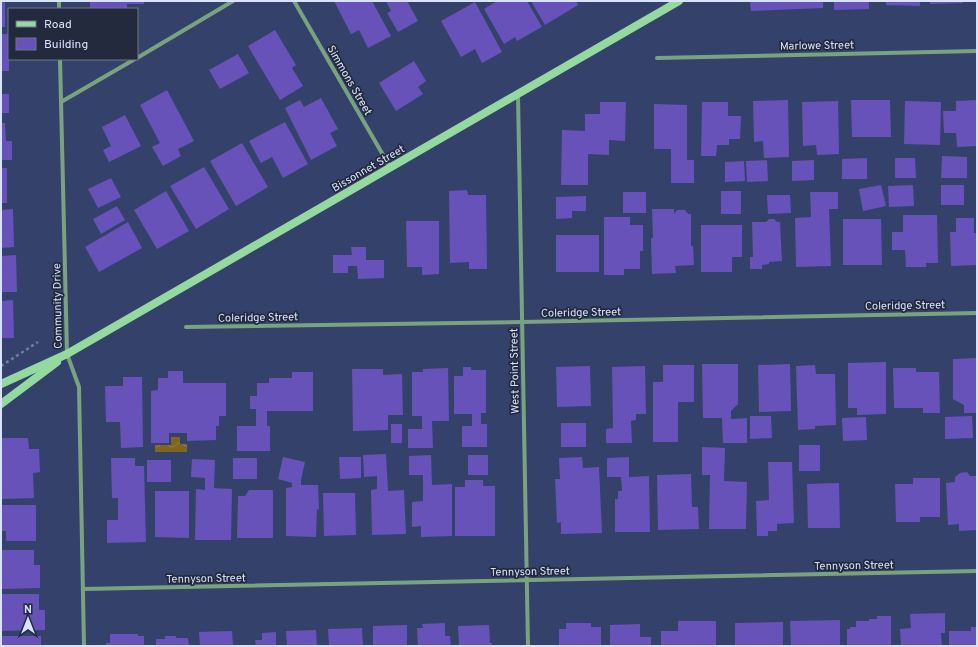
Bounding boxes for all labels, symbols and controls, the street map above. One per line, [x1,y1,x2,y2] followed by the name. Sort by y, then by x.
[8,8,138,60] legend
[44,17,72,33] text: Road
[44,37,88,53] text: Building
[780,38,854,54] street label: Marlowe Street
[323,43,375,118] street label: Simmons Street
[330,142,407,195] street label: Bissonnet Street
[50,263,66,349] street label: Community Drive
[865,298,945,314] street label: Coleridge Street
[541,305,621,321] street label: Coleridge Street
[218,310,298,326] street label: Coleridge Street
[507,328,523,414] street label: West Point Street
[814,558,894,574] street label: Tennyson Street
[490,564,570,580] street label: Tennyson Street
[166,571,246,587] street label: Tennyson Street
[8,599,48,639] north arrow
[24,603,32,617] text: N

